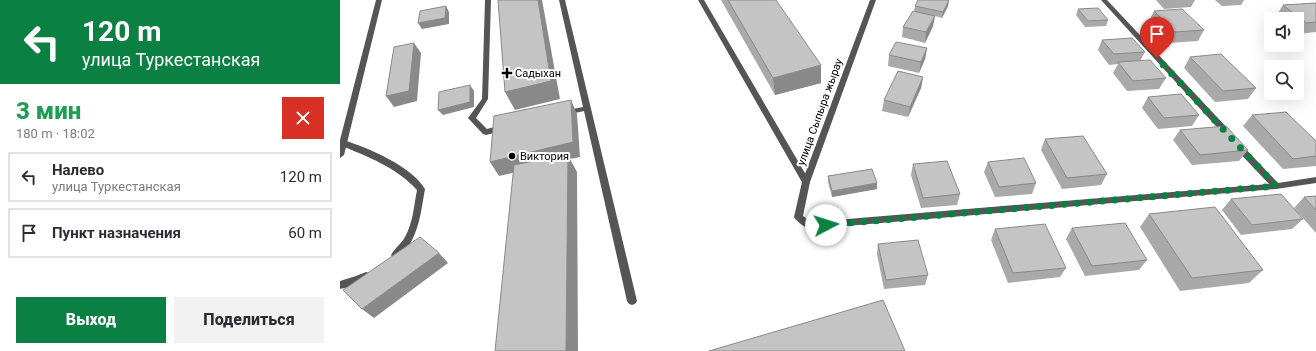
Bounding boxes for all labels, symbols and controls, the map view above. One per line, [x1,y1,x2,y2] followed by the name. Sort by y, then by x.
[1264,12,1304,100] map controls
[1264,12,1304,52] button: sound
[82,15,161,48] text: 120 m
[16,16,68,68] icon: left
[1140,17,1174,58] pin
[1146,23,1168,45] icon: arrive
[82,49,260,70] text: улица Туркестанская
[795,56,846,167] street label: улица Сыпыра жырау
[1264,60,1304,100] button: search
[515,67,561,80] place label: Садыхан
[502,68,512,78] marker: Садыхан
[16,97,81,125] text: 3 мин
[282,97,324,139] button: close
[16,126,95,141] text: 180 m · 18:02
[520,150,569,163] place label: Виктория
[507,151,517,161] marker: Виктория
[52,161,104,179] text: Налево
[18,166,40,188] icon: left
[280,168,322,186] text: 120 m
[52,179,181,194] text: улица Туркестанская
[805,204,847,246] position arrow
[18,222,40,244] icon: arrive
[52,224,181,242] text: Пункт назначения
[288,224,322,242] text: 60 m
[16,297,166,343] button: Выход
[174,297,324,343] button: Поделиться

